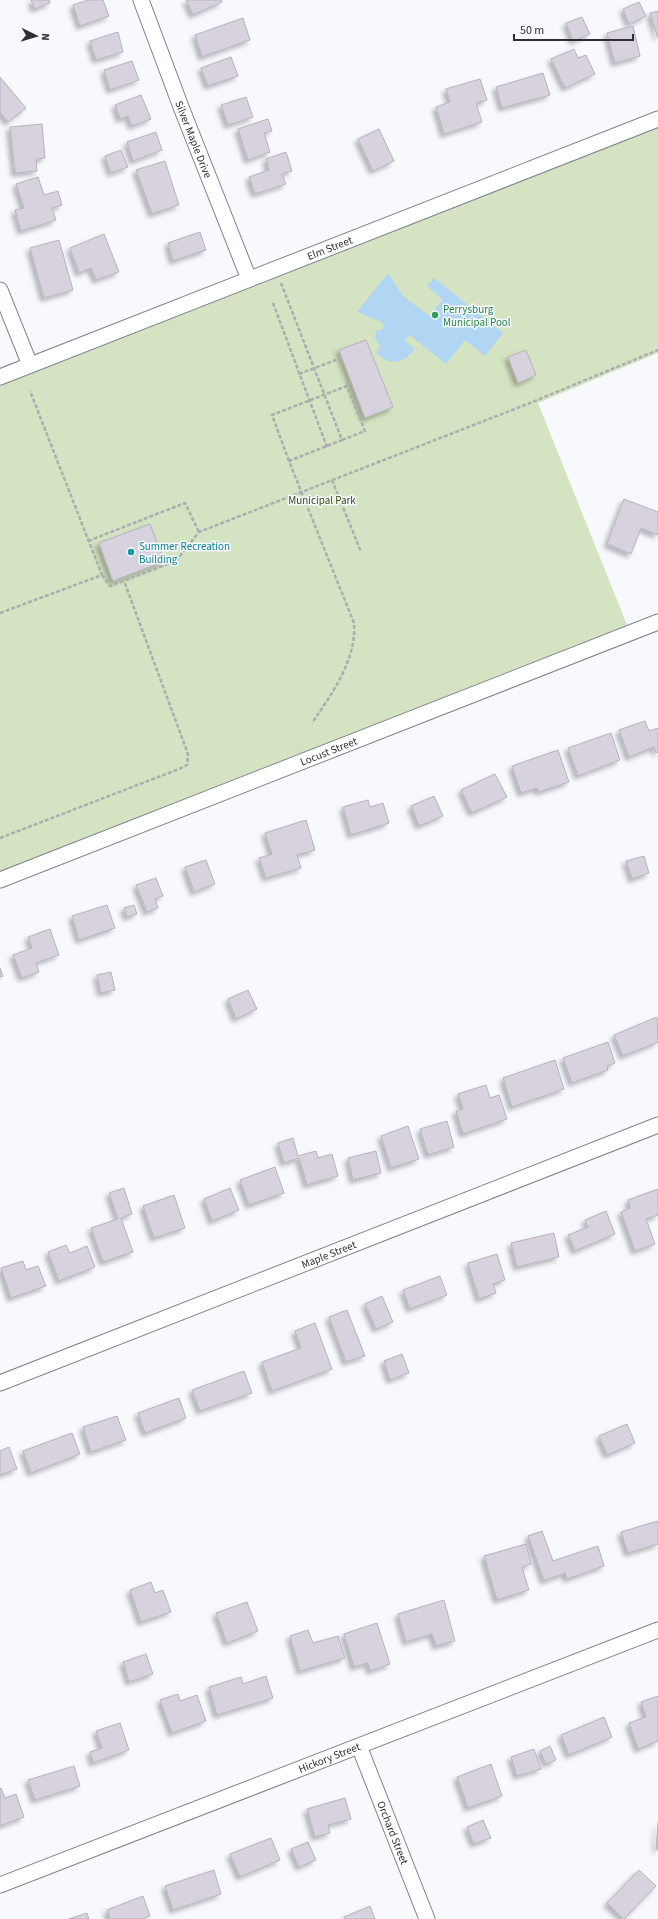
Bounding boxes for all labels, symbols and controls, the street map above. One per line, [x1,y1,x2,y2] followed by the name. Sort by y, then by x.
[16,16,56,56] north arrow
[514,16,633,42] scale bar
[520,22,544,39] text: 50 m
[38,33,53,41] text: N
[171,99,216,181] street label: Silver Maple Drive
[305,232,355,264] street label: Elm Street
[443,302,511,330] place label: Perrysburg Municipal Pool
[430,310,440,320] marker: Perrysburg Municipal Pool
[288,493,356,508] park label: Municipal Park
[139,539,230,567] place label: Summer Recreation Building
[126,547,136,557] marker: Summer Recreation Building
[298,734,360,770] street label: Locust Street
[299,1237,359,1272] street label: Maple Street
[296,1739,363,1777] street label: Hickory Street
[373,1799,412,1867] street label: Orchard Street

